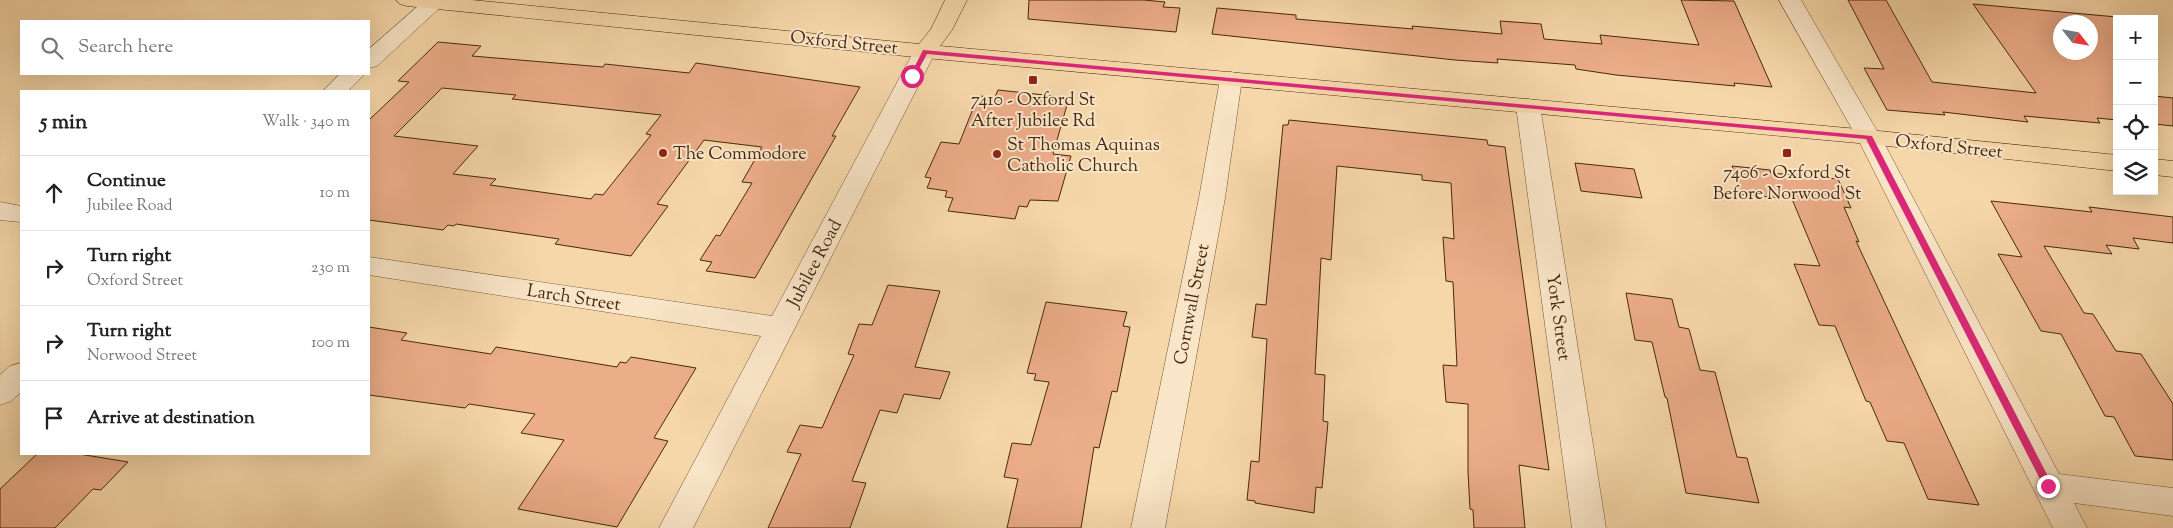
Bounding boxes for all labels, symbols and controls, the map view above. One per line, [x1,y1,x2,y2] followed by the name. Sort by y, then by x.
[2053,15,2098,60] north arrow
[2113,15,2158,195] map controls
[2113,15,2158,60] button: +
[20,20,370,75] search box
[789,25,899,63] street label: Oxford Street
[38,34,66,62] icon: search
[78,34,173,61] text: Search here
[2113,60,2158,105] button: −
[901,65,924,88] route start
[1027,74,1039,86] marker: 7410 - Oxford St After Jubilee Rd
[971,88,1095,135] place label: 7410 - Oxford St After Jubilee Rd
[2113,105,2158,150] button: locate
[40,108,87,138] text: 5 min
[262,111,350,134] text: Walk · 340 m
[1894,129,2004,167] street label: Oxford Street
[1007,133,1160,180] place label: St Thomas Aquinas Catholic Church
[673,142,807,168] place label: The Commodore
[657,147,669,159] marker: The Commodore
[1781,147,1793,159] marker: 7406 - Oxford St Before Norwood St
[991,148,1003,160] marker: St Thomas Aquinas Catholic Church
[2113,150,2158,195] button: layers
[1713,161,1861,208] place label: 7406 - Oxford St Before Norwood St
[87,168,166,195] text: Continue
[40,179,68,207] icon: ahead
[320,182,350,205] text: 10 m
[87,195,173,218] text: Jubilee Road
[781,215,850,313] street label: Jubilee Road
[1168,242,1217,367] street label: Cornwall Street
[87,243,171,270] text: Turn right
[40,254,68,282] icon: right
[311,257,350,280] text: 230 m
[87,270,183,293] text: Oxford Street
[1538,272,1576,363] street label: York Street
[525,279,622,319] street label: Larch Street
[87,318,171,345] text: Turn right
[40,329,68,357] icon: right
[311,332,350,355] text: 100 m
[87,345,197,368] text: Norwood Street
[40,404,68,432] icon: arrive
[87,405,255,432] text: Arrive at destination
[2037,475,2060,498] route end

